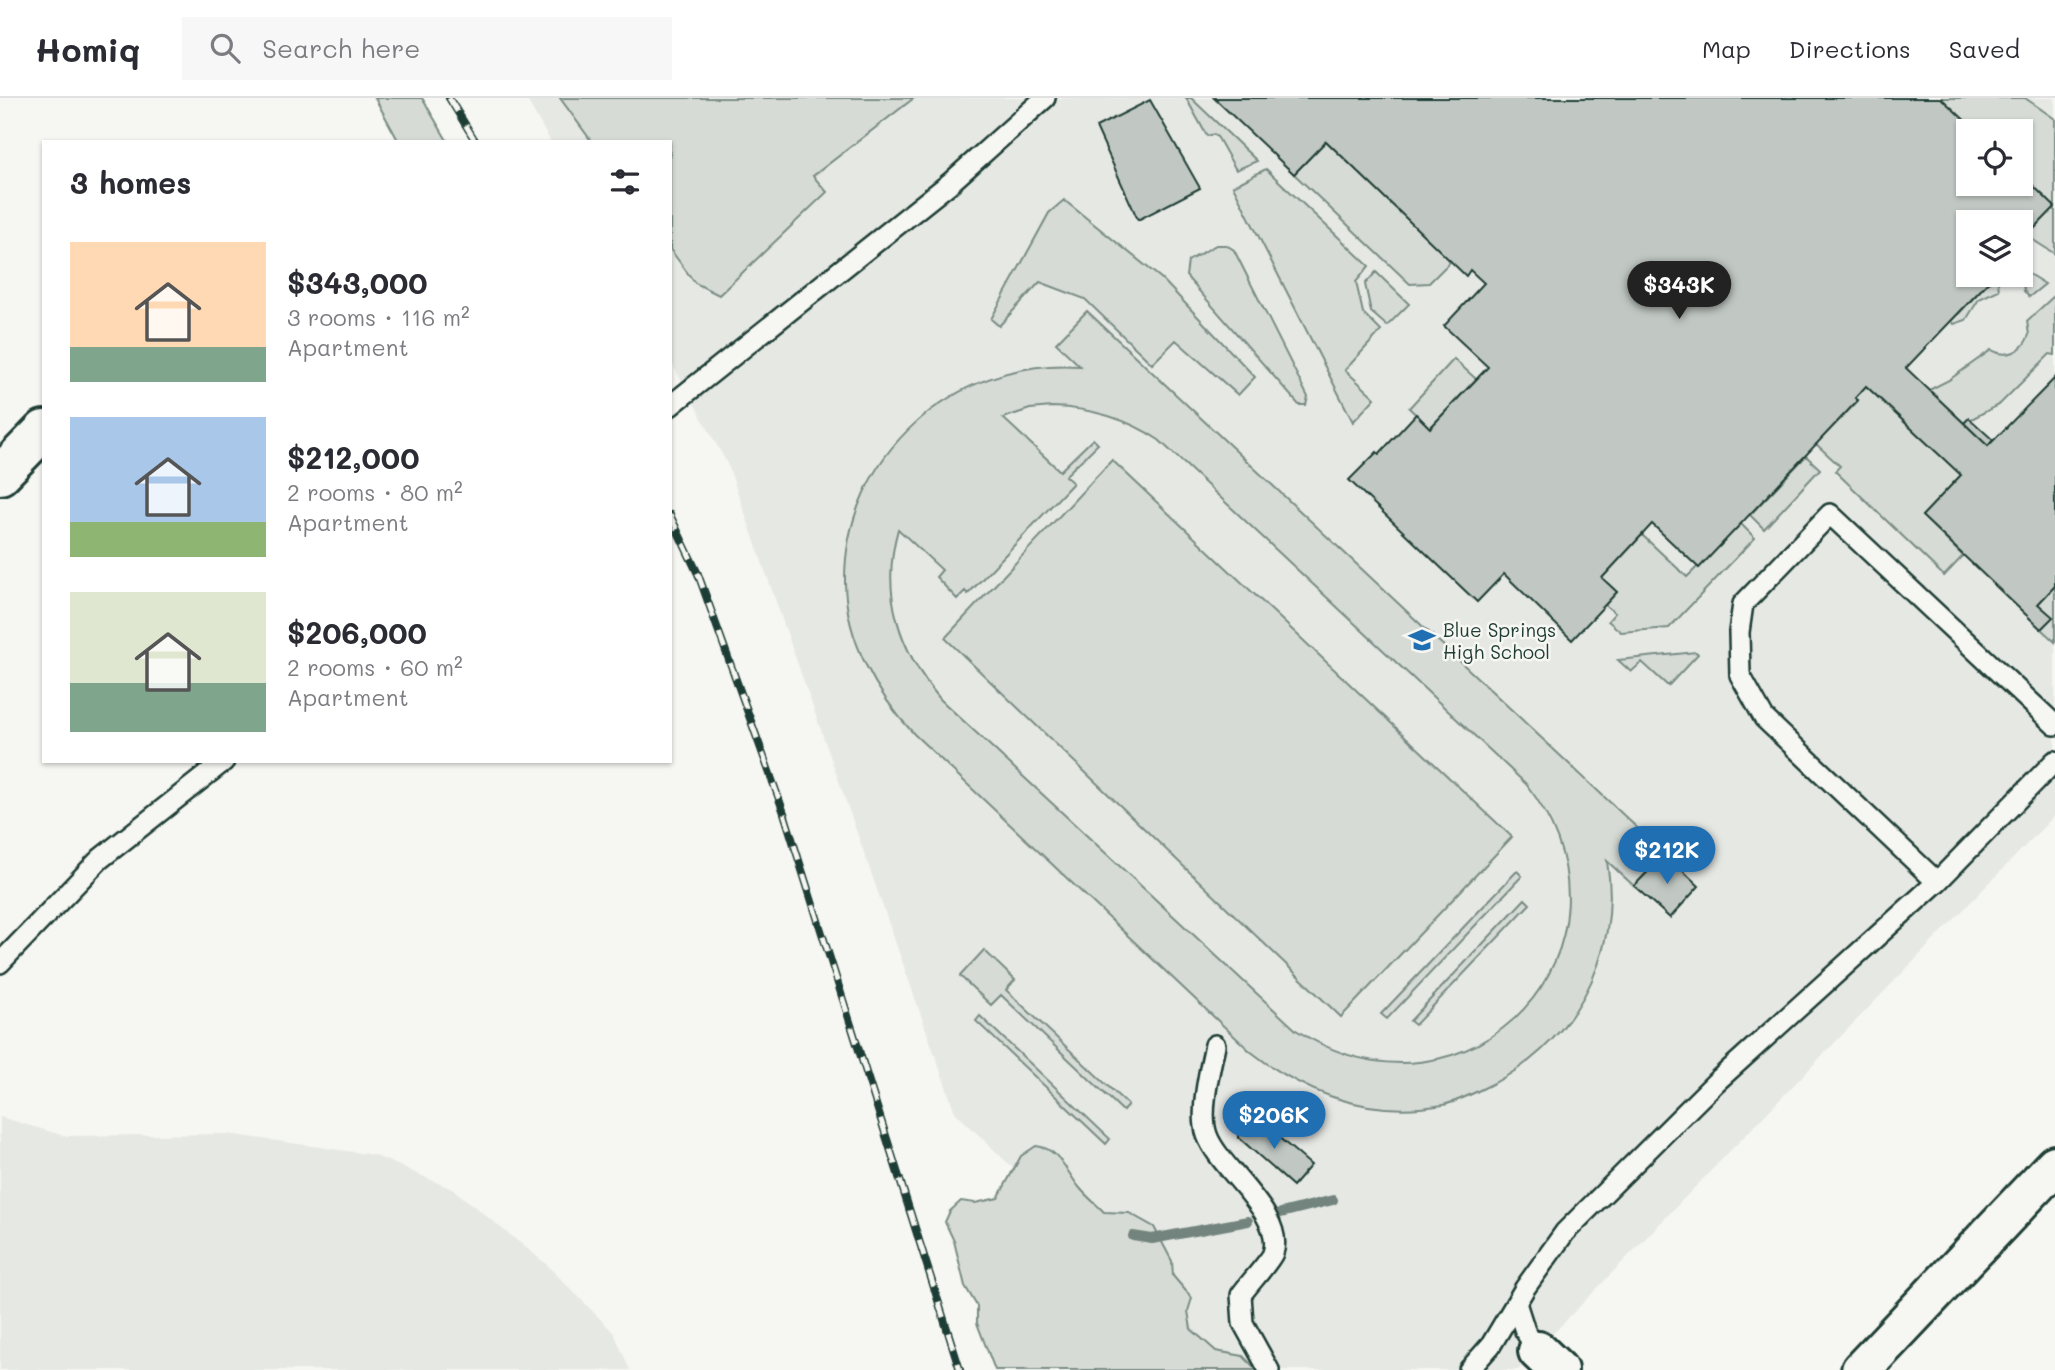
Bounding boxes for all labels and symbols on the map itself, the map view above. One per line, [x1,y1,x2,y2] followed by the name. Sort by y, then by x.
[1630,262,1728,321] pin: $343K
[1443,617,1556,664] place label: Blue Springs High School
[1407,625,1437,655] school or university icon: Blue Springs High School
[1618,826,1716,886] pin: $212K
[1225,1091,1323,1151] pin: $206K

